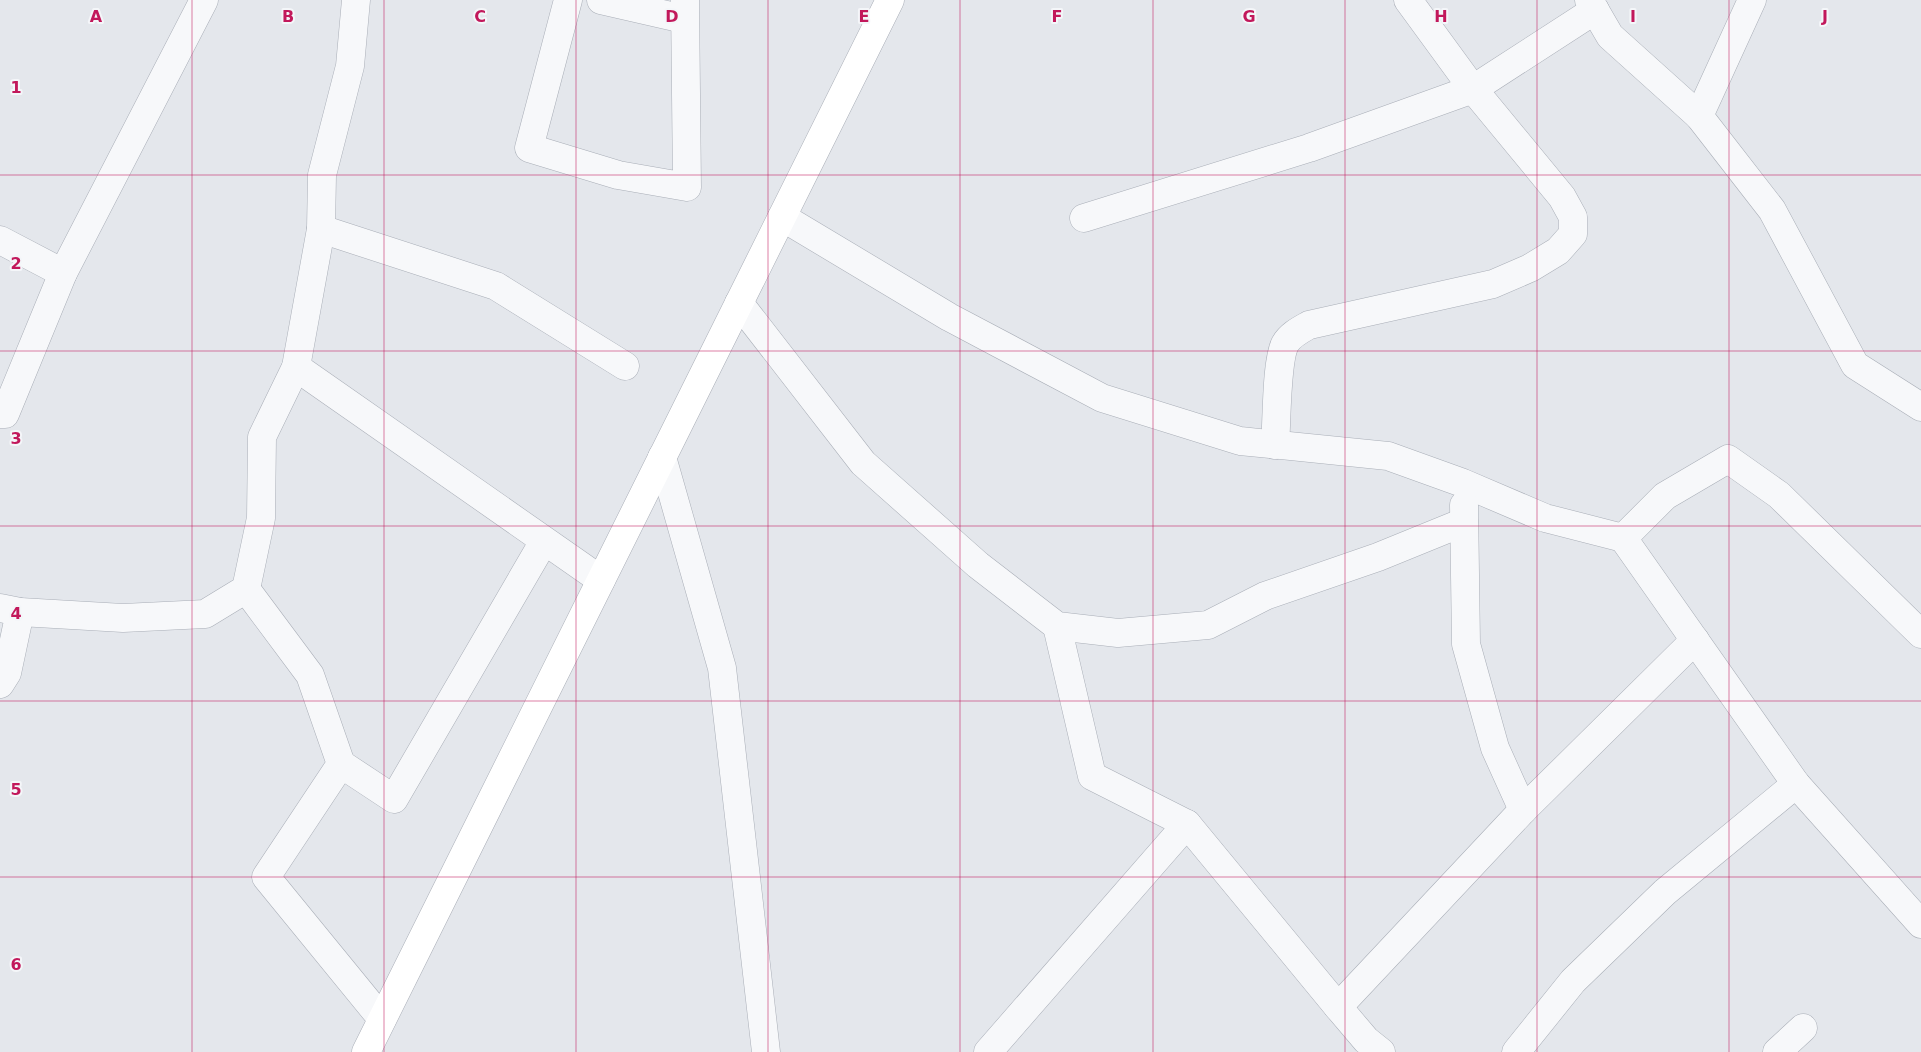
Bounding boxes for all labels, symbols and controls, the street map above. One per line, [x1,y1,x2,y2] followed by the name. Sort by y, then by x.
[90,7,103,26] text: A
[282,7,294,26] text: B
[474,7,486,26] text: C
[665,7,679,26] text: D
[859,7,869,26] text: E
[1052,7,1062,26] text: F
[1242,7,1256,26] text: G
[1434,7,1448,26] text: H
[1630,7,1636,26] text: I
[1821,7,1828,26] text: J
[10,78,22,97] text: 1
[10,254,22,273] text: 2
[10,429,22,448] text: 3
[10,604,22,623] text: 4
[10,780,22,799] text: 5
[10,955,22,974] text: 6

